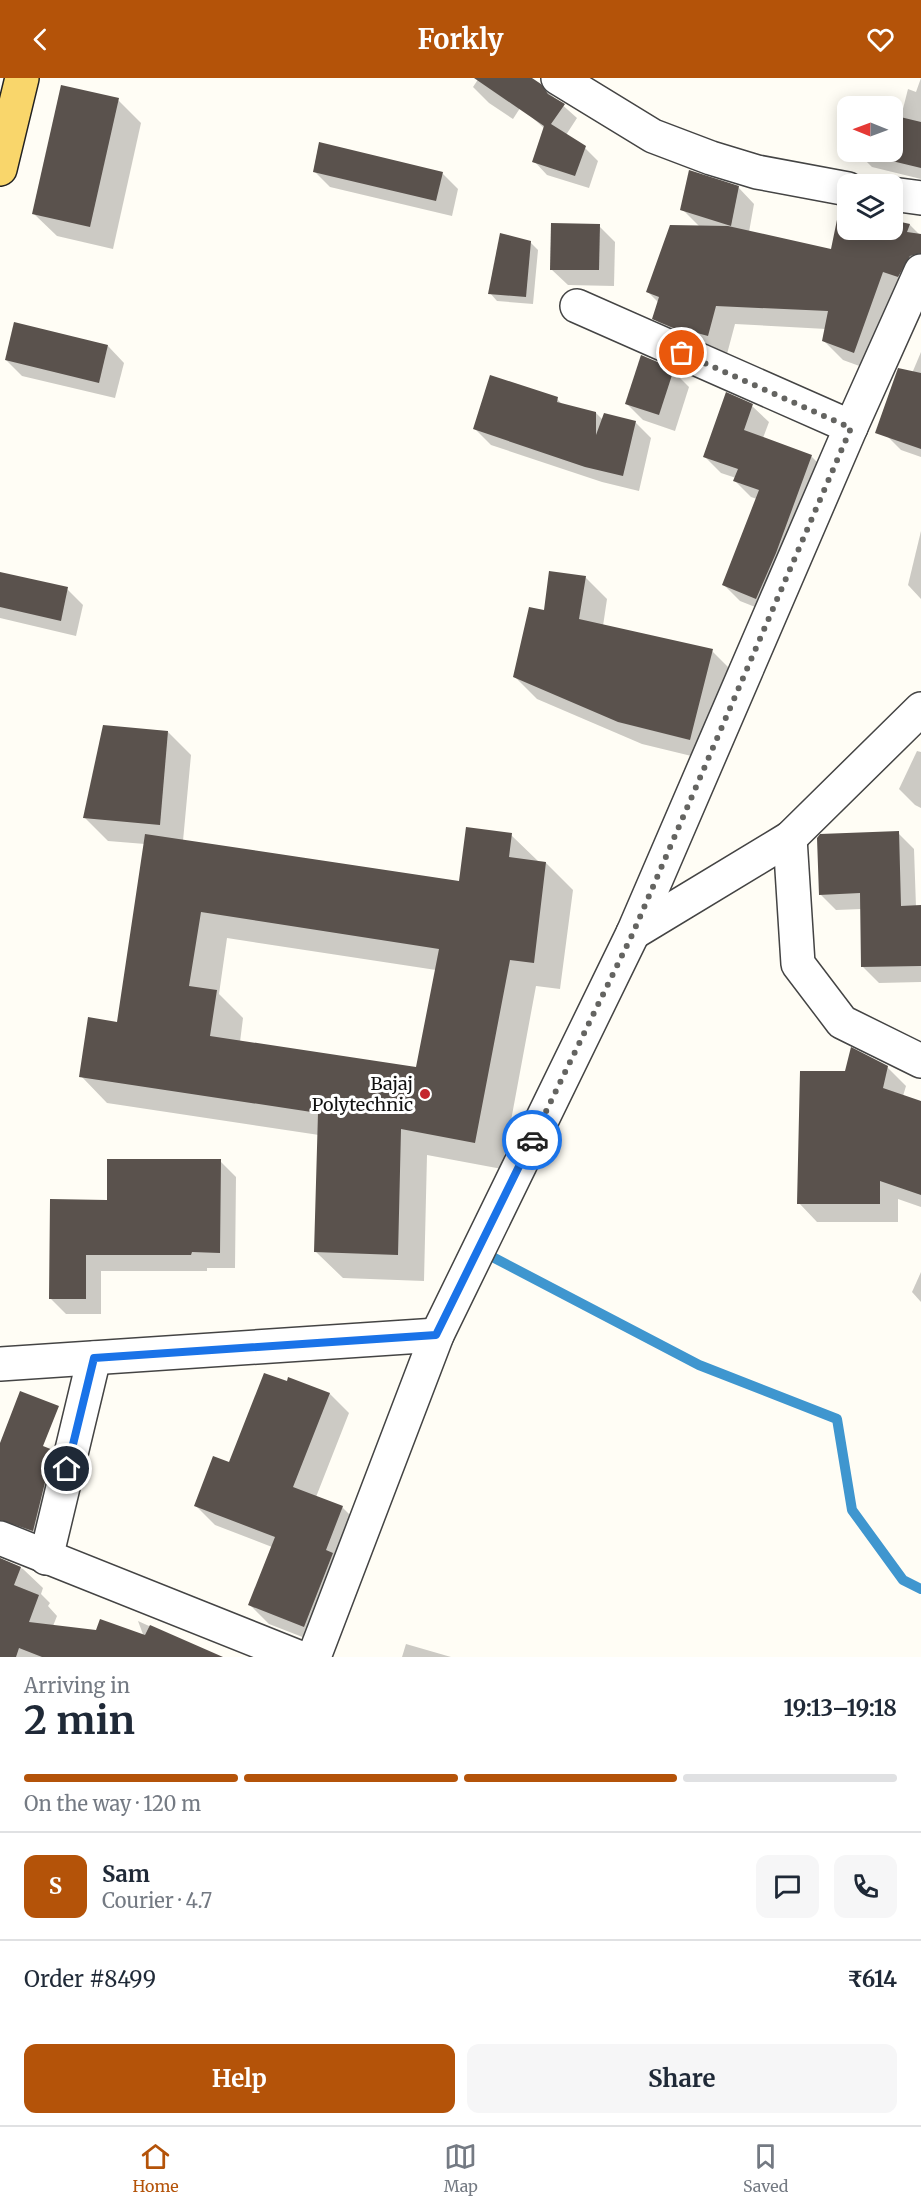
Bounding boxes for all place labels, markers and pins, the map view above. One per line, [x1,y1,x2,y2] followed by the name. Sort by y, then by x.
[656,327,707,378] pin
[312,1072,413,1116] place label: Bajaj Polytechnic
[418,1087,432,1101] marker: Bajaj Polytechnic
[41,1443,92,1494] pin

